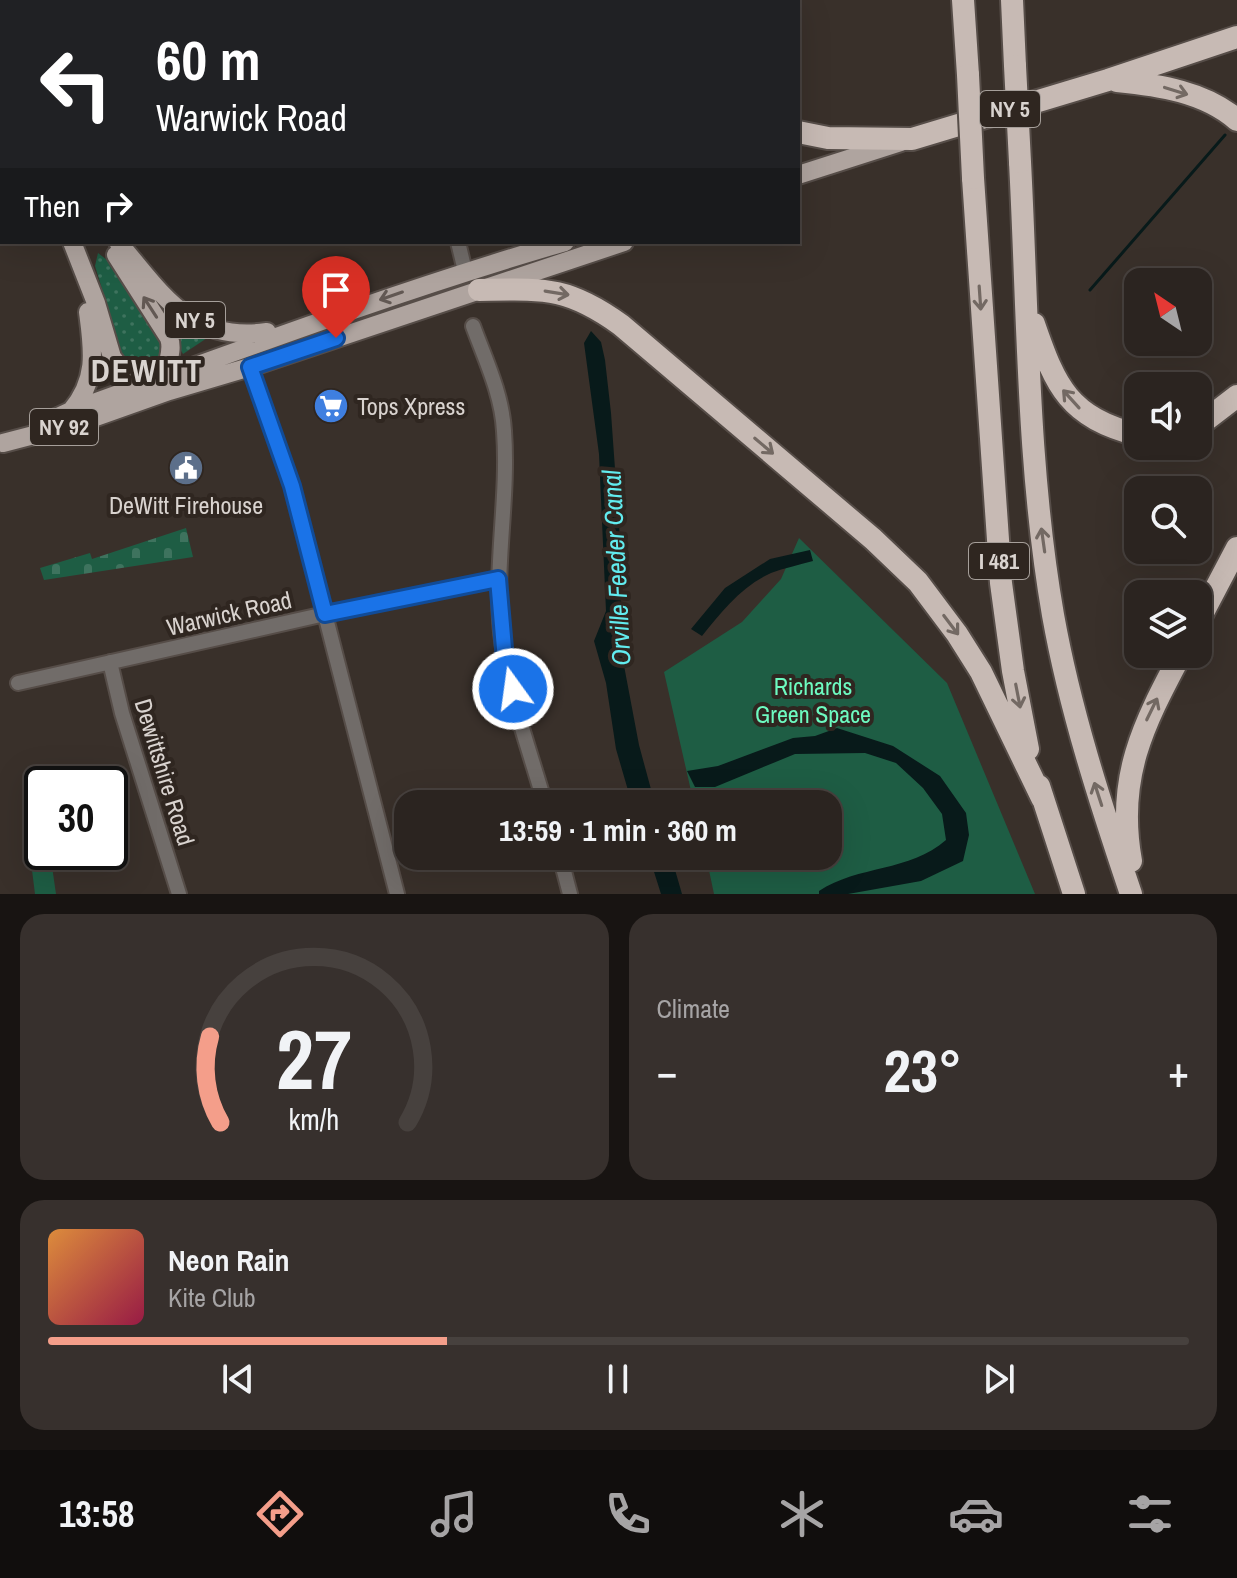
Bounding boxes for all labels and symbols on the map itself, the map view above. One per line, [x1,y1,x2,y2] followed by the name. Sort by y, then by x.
[1163,85,1188,99] one-way arrow
[980,91,1040,127] road number: NY 5
[302,256,370,338] pin
[1124,268,1212,356] north arrow
[973,284,988,311] one-way arrow
[544,286,569,301] one-way arrow
[379,290,404,305] one-way arrow
[142,297,158,319] one-way arrow
[165,302,225,338] road number: NY 5
[91,349,203,392] district label: DEWITT
[312,387,350,425] supermarket icon: Tops Xpress
[1062,389,1081,410] one-way arrow
[357,390,465,422] place label: Tops Xpress
[30,409,98,445] road number: NY 92
[753,437,774,455] one-way arrow
[167,449,205,487] public building icon: DeWitt Firehouse
[593,468,639,667] water label: Orville Feeder Canal
[109,489,263,521] place label: DeWitt Firehouse
[1035,528,1050,553] one-way arrow
[969,543,1029,579] road number: I 481
[163,583,295,643] street label: Warwick Road
[943,614,959,636] one-way arrow
[471,647,555,731] position arrow
[755,670,871,730] park label: Richards Green Space
[1011,682,1026,708] one-way arrow
[127,695,203,849] street label: Dewittshire Road
[1145,698,1160,722] one-way arrow
[24,766,128,870] speed limit sign: 30
[1089,781,1104,806] one-way arrow

